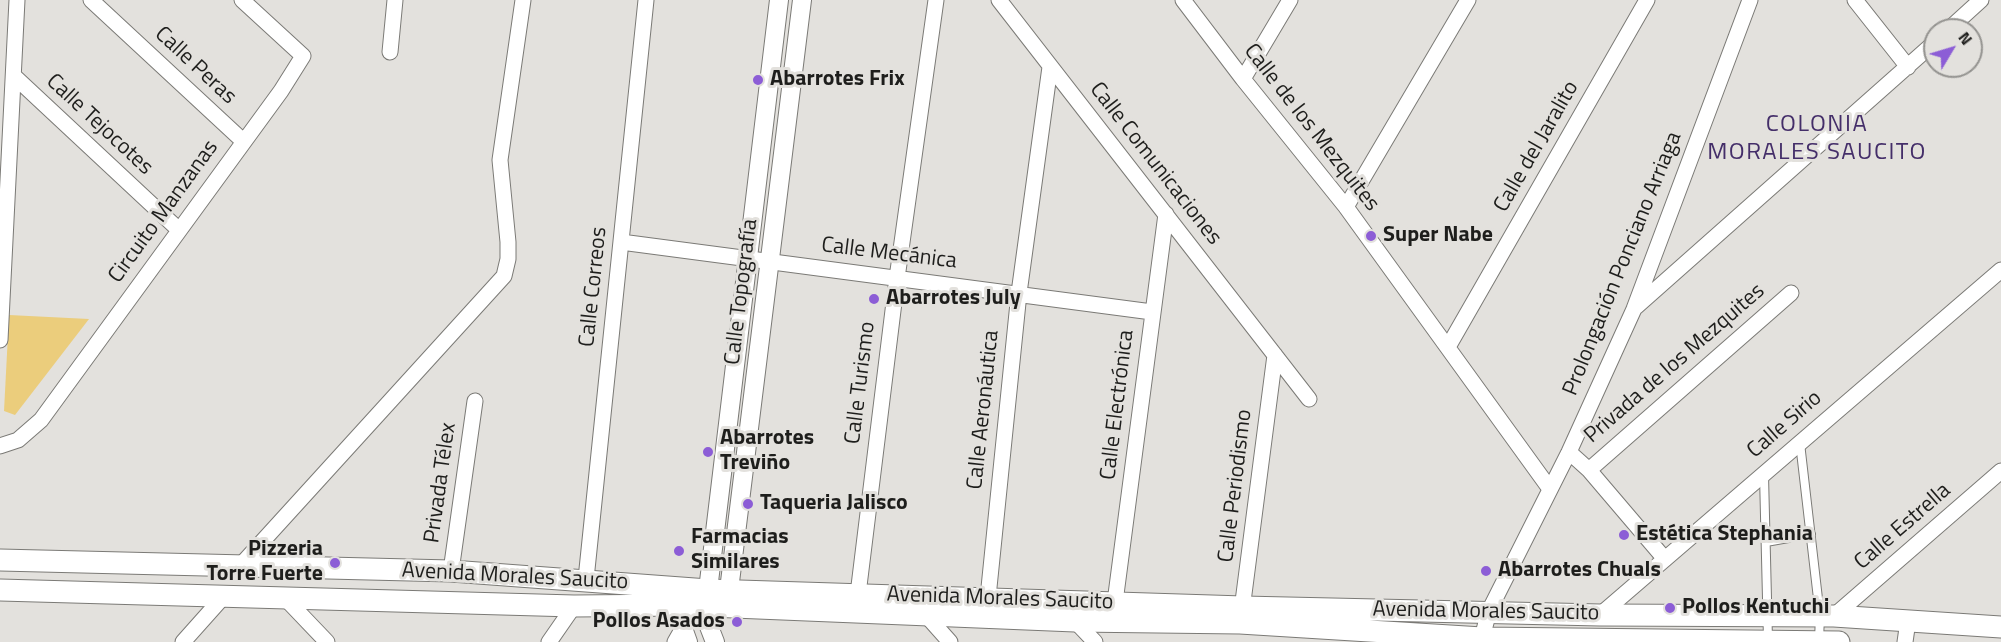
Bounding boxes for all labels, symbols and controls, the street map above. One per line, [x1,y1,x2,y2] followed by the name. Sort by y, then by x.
[1923,18,1983,78] north arrow
[149,22,241,110] street label: Calle Peras
[1953,26,1978,50] text: N
[1237,39,1385,217] street label: Calle de los Mezquites
[770,67,905,93] place label: Abarrotes Frix
[40,69,158,181] street label: Calle Tejocotes
[751,73,765,87] marker: Abarrotes Frix
[1083,77,1227,251] street label: Calle Comunicaciones
[1489,77,1585,217] street label: Calle del Jaralito
[1707,111,1927,167] district label: COLONIA MORALES SAUCITO
[1558,128,1688,400] street label: Prolongación Ponciano Arriaga
[103,136,225,288] street label: Circuito Manzanas
[720,218,764,366] street label: Calle Topografía
[1383,223,1493,249] place label: Super Nabe
[575,226,613,348] street label: Calle Correos
[1364,229,1378,243] marker: Super Nabe
[820,233,958,275] street label: Calle Mecánica
[1579,278,1771,450] street label: Privada de los Mezquites
[886,286,1021,312] place label: Abarrotes July
[867,292,881,306] marker: Abarrotes July
[840,320,882,446] street label: Calle Turismo
[1096,328,1140,482] street label: Calle Electrónica
[963,329,1005,491] street label: Calle Aeronáutica
[1742,386,1828,464] street label: Calle Sirio
[1214,408,1258,564] street label: Calle Periodismo
[419,421,463,545] street label: Privada Télex
[720,426,814,478] place label: Abarrotes Treviño
[701,445,715,459] marker: Abarrotes Treviño
[1849,478,1957,576] street label: Calle Estrella
[760,491,908,517] place label: Taqueria Jalisco
[741,497,755,511] marker: Taqueria Jalisco
[1636,522,1813,548] place label: Estética Stephania
[691,525,789,576] place label: Farmacias Similares
[1617,528,1631,542] marker: Estética Stephania
[207,537,323,588] place label: Pizzeria Torre Fuerte
[672,544,686,558] marker: Farmacias Similares
[328,556,342,570] marker: Pizzeria Torre Fuerte
[401,558,629,596] street label: Avenida Morales Saucito
[1498,558,1661,584] place label: Abarrotes Chuals
[1479,564,1493,578] marker: Abarrotes Chuals
[886,582,1114,616] street label: Avenida Morales Saucito
[1682,595,1829,621] place label: Pollos Kentuchi
[1372,597,1600,627] street label: Avenida Morales Saucito
[1663,601,1677,615] marker: Pollos Kentuchi
[592,609,725,635] place label: Pollos Asados
[730,615,744,629] marker: Pollos Asados

